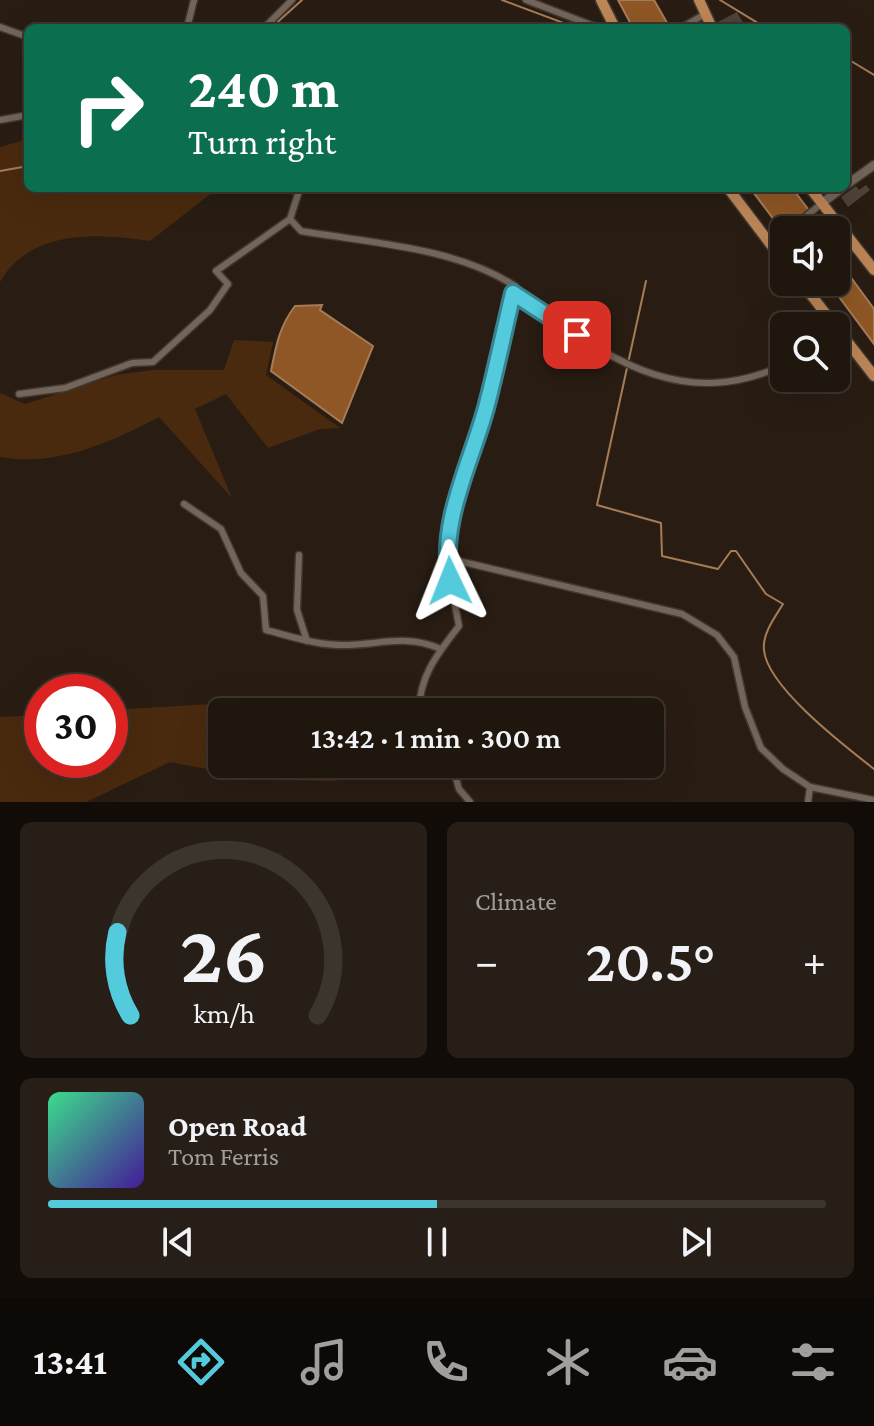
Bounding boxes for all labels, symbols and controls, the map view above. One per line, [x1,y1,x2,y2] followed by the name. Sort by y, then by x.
[56,56,160,160] icon: right
[188,57,339,119] text: 240 m
[188,122,336,162] text: Turn right
[770,216,850,392] map controls
[770,216,850,296] button: sound
[543,301,611,369] pin
[770,312,850,392] button: search
[555,313,599,357] icon: arrive
[408,539,492,623] position arrow
[24,674,128,778] speed limit sign: 30
[311,721,561,754] text: 13:42 · 1 min · 300 m
[475,887,557,916] text: Climate
[180,907,267,1000] text: 26
[586,927,715,994] text: 20.5°
[475,937,498,985] text: −
[803,937,826,985] text: +
[193,997,254,1029] text: km/h
[168,1109,307,1142] text: Open Road
[168,1142,279,1171] text: Tom Ferris
[156,1220,200,1264] icon: previous
[415,1220,459,1264] icon: pause
[674,1220,718,1264] icon: next
[173,1334,229,1390] icon: directions
[296,1334,352,1390] icon: music
[418,1334,474,1390] icon: phone
[540,1334,596,1390] icon: climate
[662,1334,718,1390] icon: car
[785,1334,841,1390] icon: filters
[33,1342,107,1382] text: 13:41

